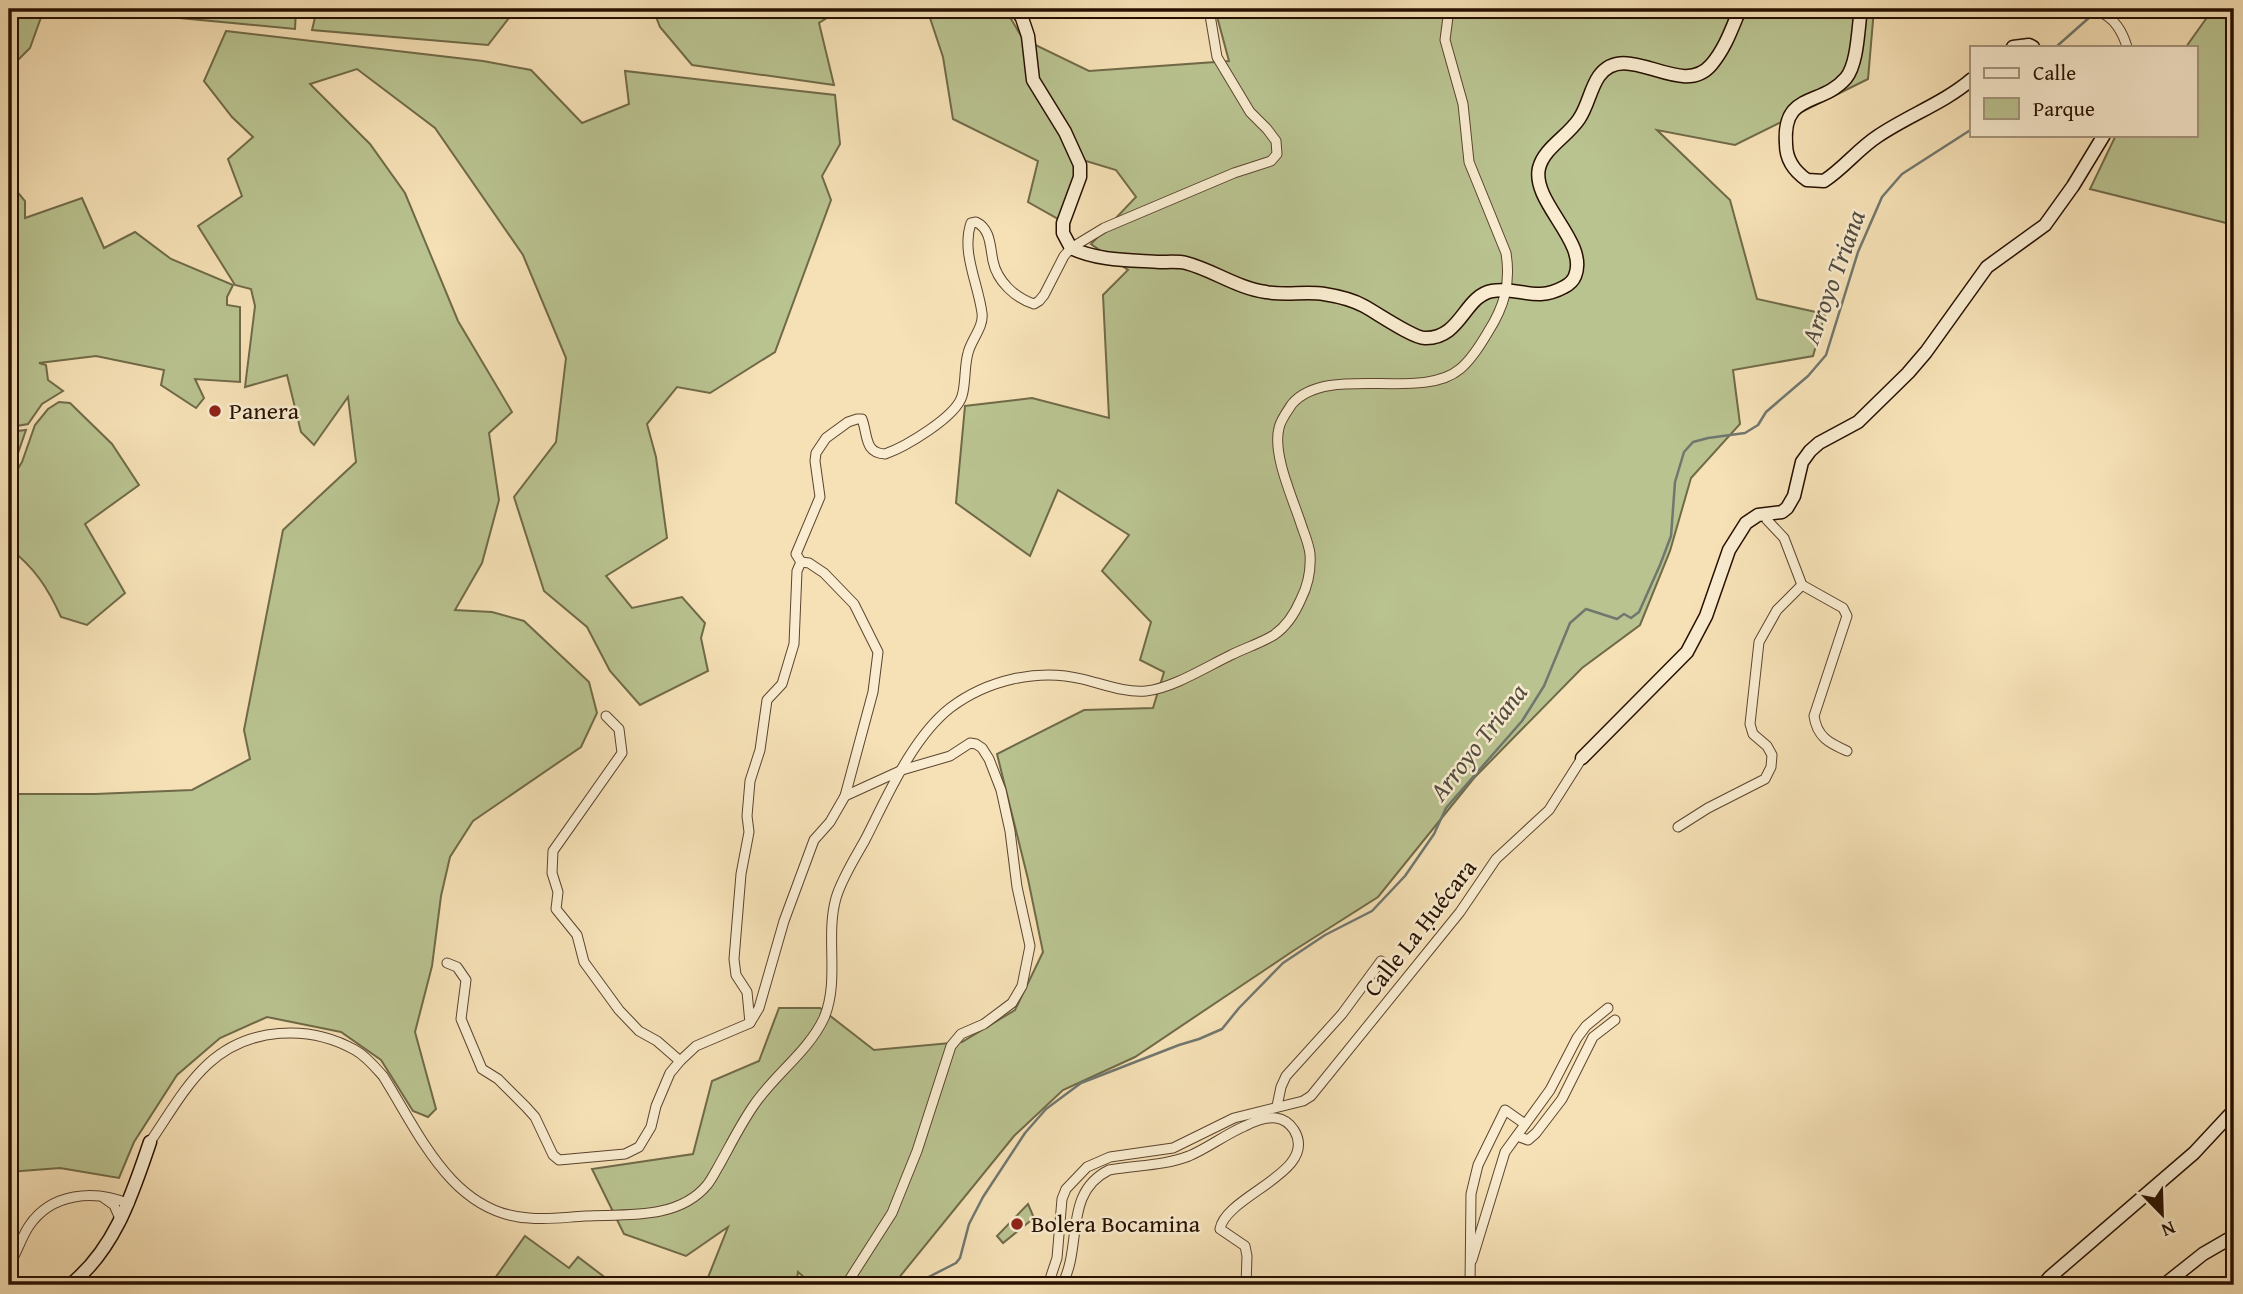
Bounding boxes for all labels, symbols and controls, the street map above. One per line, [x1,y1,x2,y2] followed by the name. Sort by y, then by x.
[1970,46,2198,136] legend
[2033,57,2076,88] text: Calle
[2033,93,2095,124] text: Parque
[1790,204,1875,350] water label: Arroyo Triana
[229,393,300,428] place label: Panera
[207,403,223,419] marker: Panera
[1418,674,1536,810] water label: Arroyo Triana
[1355,851,1485,1004] street label: Calle La Ḥuécara
[2128,1178,2198,1248] north arrow
[1031,1206,1201,1241] place label: Bolera Bocamina
[2157,1214,2180,1245] text: N
[1009,1216,1025,1232] marker: Bolera Bocamina

